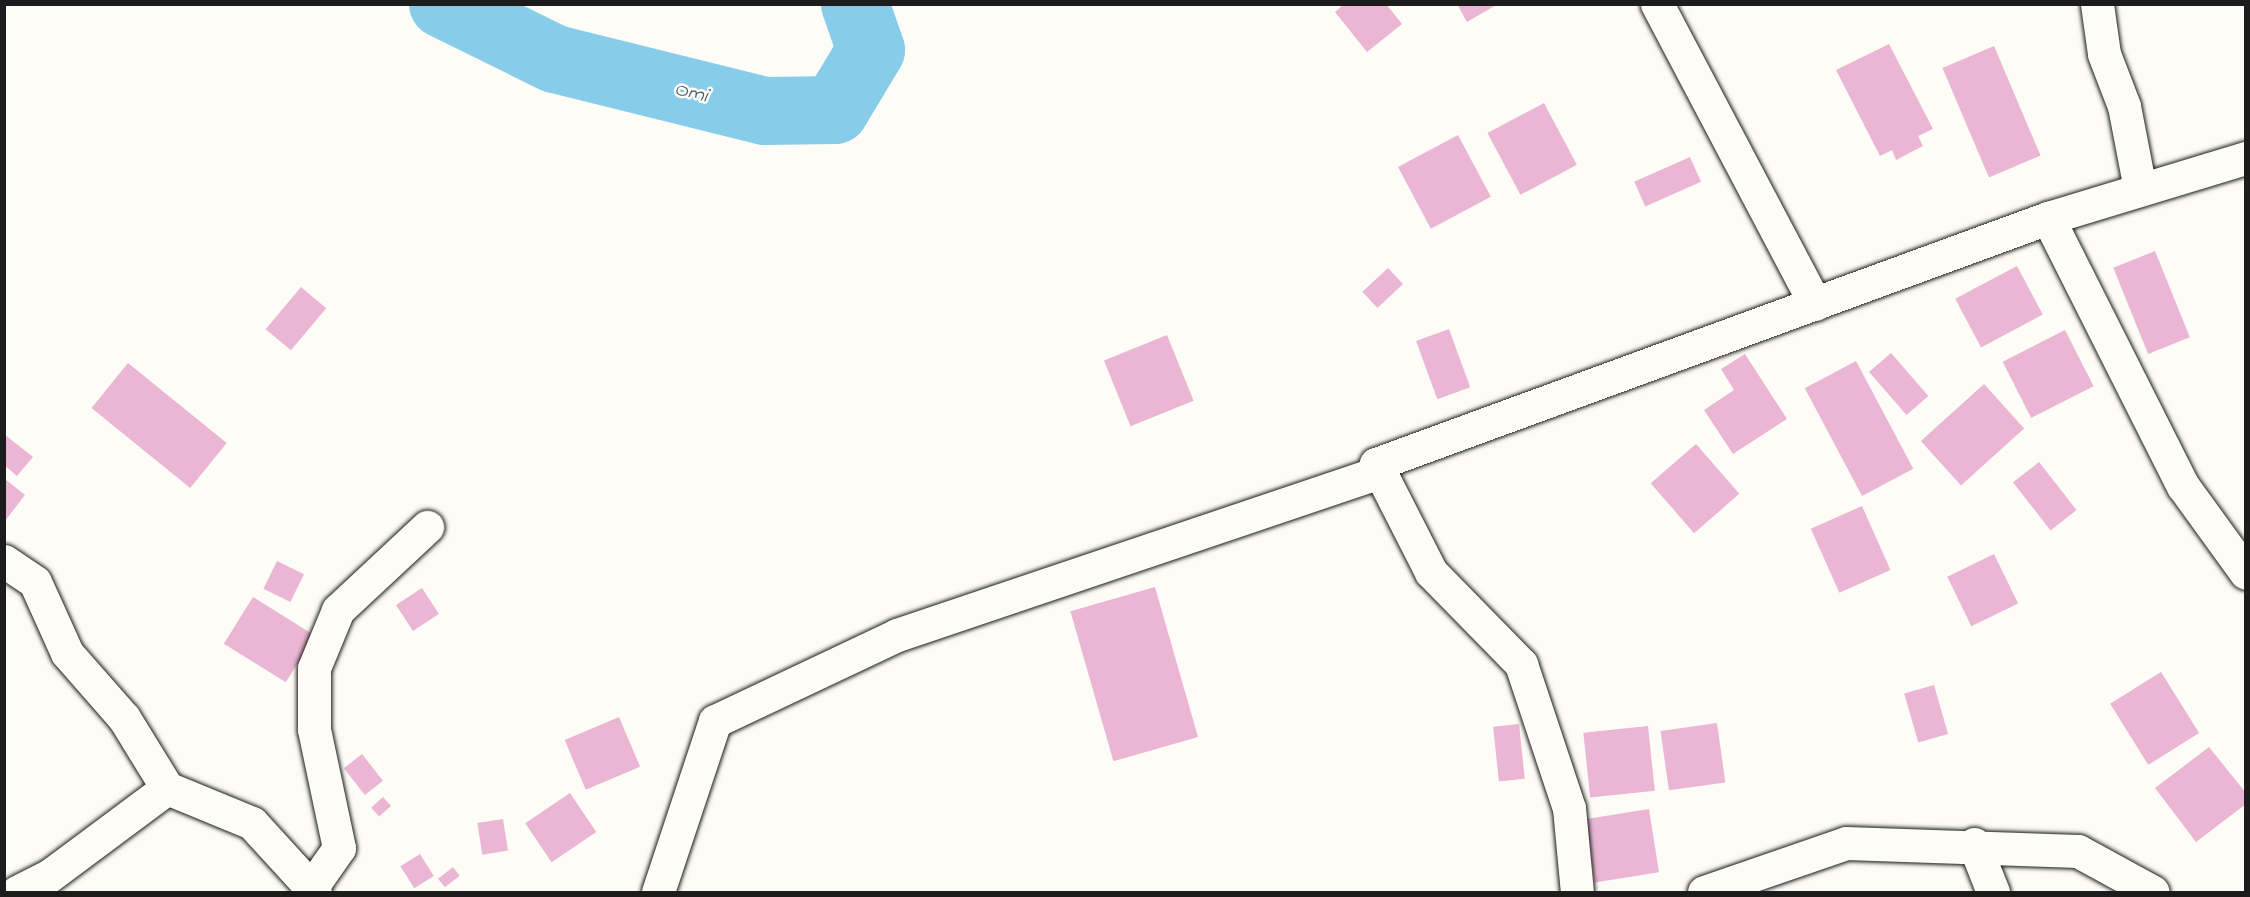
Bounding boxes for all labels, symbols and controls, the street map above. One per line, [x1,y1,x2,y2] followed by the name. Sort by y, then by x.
[672,77,710,109] water label: Omi

